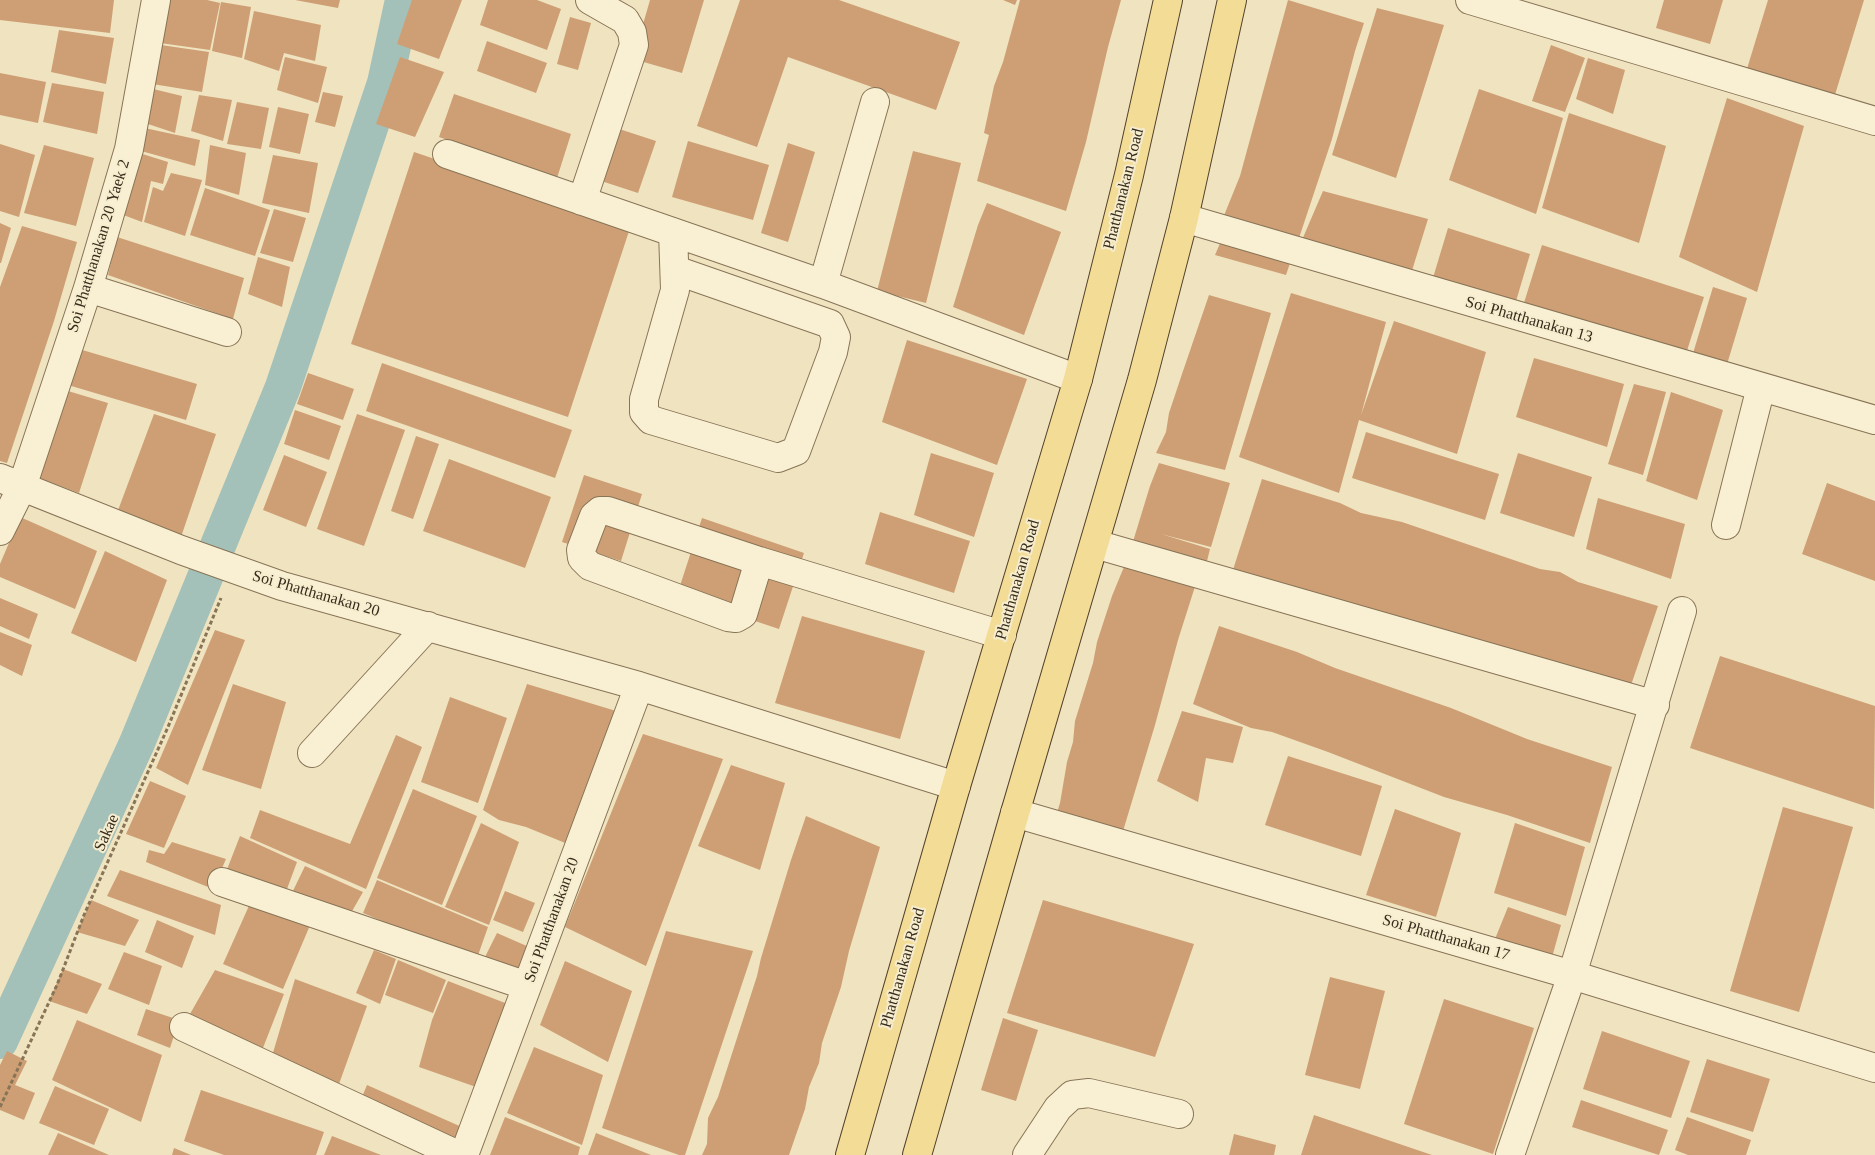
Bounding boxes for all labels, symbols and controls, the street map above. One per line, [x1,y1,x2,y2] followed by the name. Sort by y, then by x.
[1100,127,1148,251] street label: Phatthanakan Road
[64,157,134,335] street label: Soi Phatthanakan 20 Yaek 2
[1463,293,1595,347] street label: Soi Phatthanakan 13
[992,518,1044,642] street label: Phatthanakan Road
[250,567,382,621] street label: Soi Phatthanakan 20
[90,812,124,854] street label: Sakae
[520,855,584,985] street label: Soi Phatthanakan 20
[877,906,929,1030] street label: Phatthanakan Road
[1380,911,1512,965] street label: Soi Phatthanakan 17

